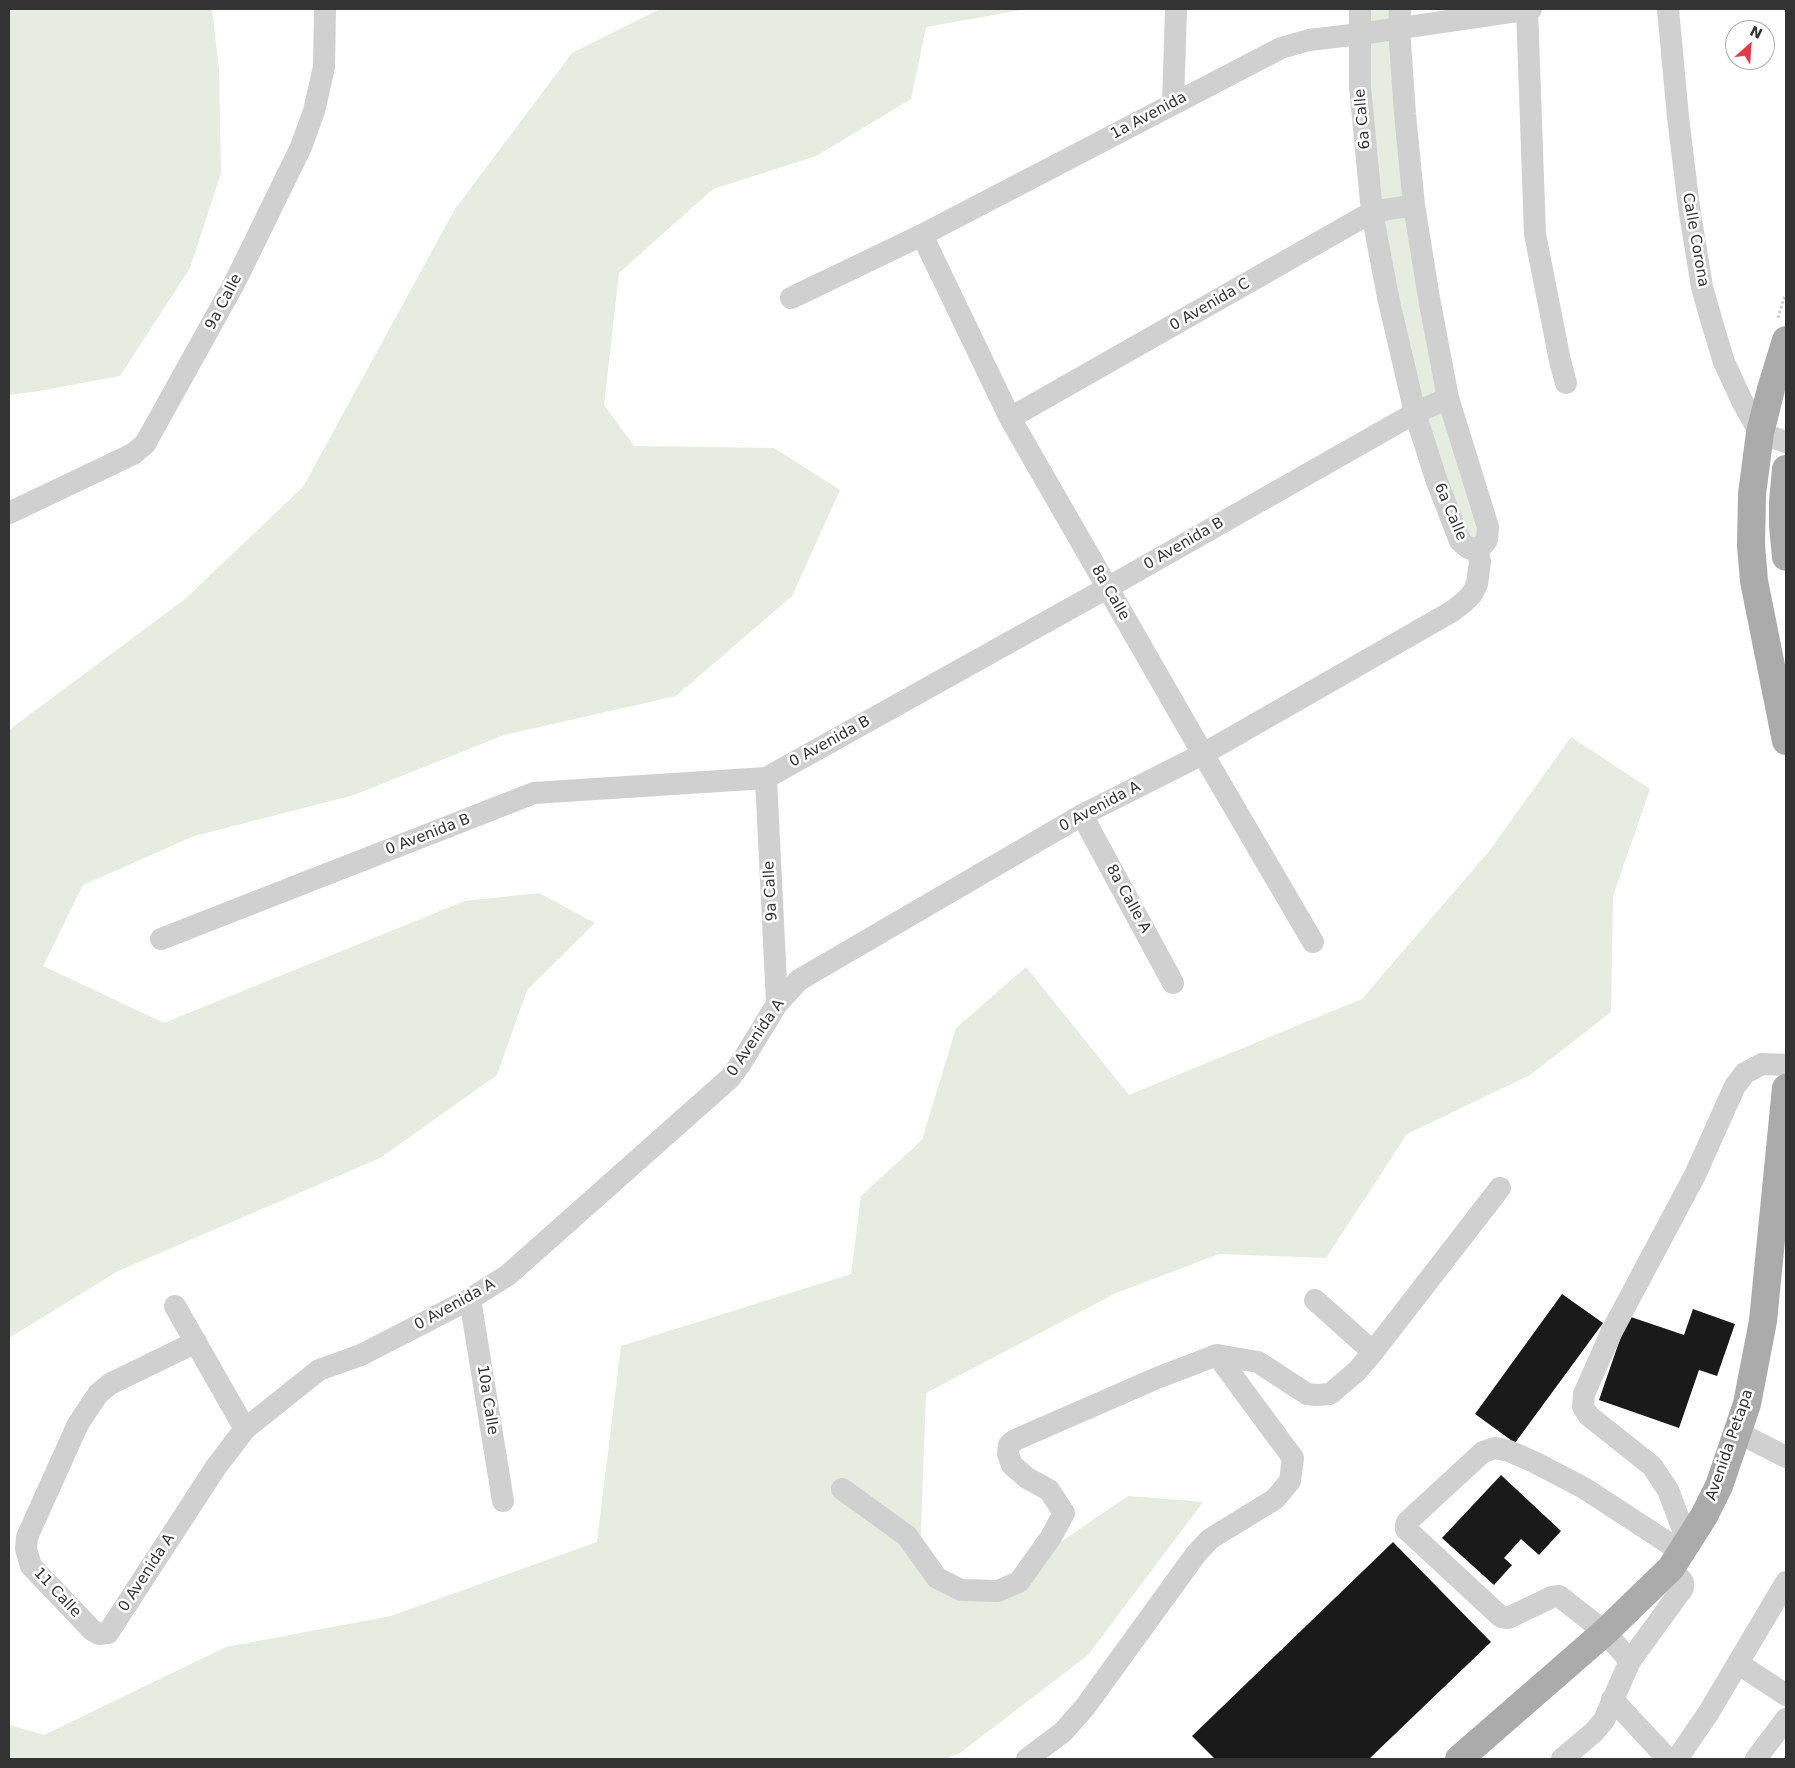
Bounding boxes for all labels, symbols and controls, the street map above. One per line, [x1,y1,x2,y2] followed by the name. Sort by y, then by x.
[1725,20,1775,70] north arrow
[1747,23,1765,42] text: N
[1108,88,1190,144] street label: 1a Avenida
[1351,88,1375,150] street label: 6a Calle
[1678,191,1712,289] street label: Calle Corona
[202,271,246,333] street label: 9a Calle
[1167,275,1253,335] street label: 0 Avenida C
[1430,481,1470,543] street label: 6a Calle
[1141,514,1227,574] street label: 0 Avenida B
[1087,562,1133,624] street label: 8a Calle
[787,712,873,772] street label: 0 Avenida B
[1056,778,1144,836] street label: 0 Avenida A
[383,811,473,859] street label: 0 Avenida B
[760,860,782,922] street label: 9a Calle
[1102,862,1154,936] street label: 8a Calle A
[724,996,788,1080] street label: 0 Avenida A
[412,1276,498,1334] street label: 0 Avenida A
[473,1364,501,1436] street label: 10a Calle
[1703,1387,1757,1503] street label: Avenida Petapa
[115,1531,179,1615] street label: 0 Avenida A
[30,1565,84,1621] street label: 11 Calle

